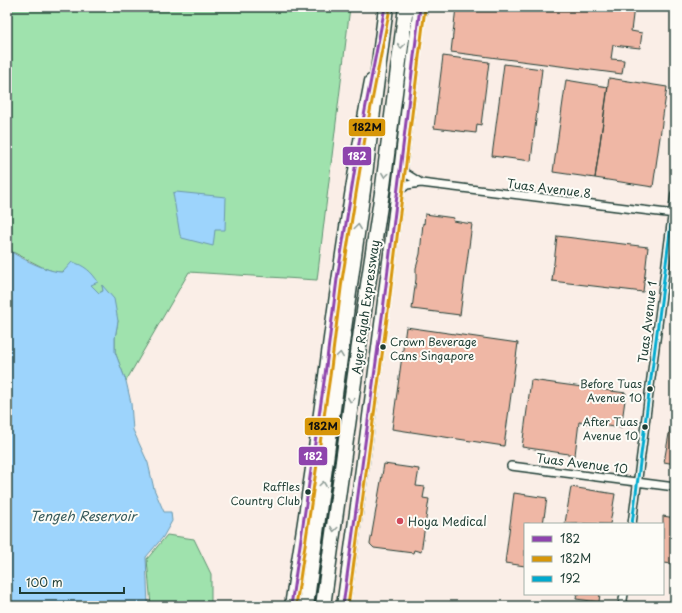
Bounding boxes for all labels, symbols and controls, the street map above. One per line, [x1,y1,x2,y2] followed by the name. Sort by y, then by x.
[397,43,406,49] one-way arrow
[348,118,386,137] line badge: 182M
[352,118,382,135] text: 182M
[342,146,372,166] line badge: 182
[347,147,367,164] text: 182
[380,172,389,178] one-way arrow
[506,174,592,202] street label: Tuas Avenue 8
[353,223,362,230] one-way arrow
[347,239,383,375] street label: Ayer Rajah Expressway
[633,280,661,364] street label: Tuas Avenue 1
[390,333,477,364] place label: Crown Beverage Cans Singapore
[378,342,388,352] marker: Crown Beverage Cans Singapore
[336,352,345,358] one-way arrow
[580,375,642,406] place label: Before Tuas Avenue 10
[645,384,655,394] marker: Before Tuas Avenue 10
[347,397,356,403] one-way arrow
[583,413,638,444] place label: After Tuas Avenue 10
[304,417,341,436] line badge: 182M
[308,417,338,434] text: 182M
[640,422,650,432] marker: After Tuas Avenue 10
[298,446,328,466] line badge: 182
[303,447,323,464] text: 182
[535,448,629,478] street label: Tuas Avenue 10
[231,478,300,509] place label: Raffles Country Club
[318,481,327,487] one-way arrow
[303,487,313,497] marker: Raffles Country Club
[30,506,138,525] water label: Tengeh Reservoir
[408,512,487,530] place label: Hoya Medical
[395,516,405,526] marker: Hoya Medical
[524,523,664,595] legend
[330,526,339,532] one-way arrow
[560,529,581,547] text: 182
[560,549,591,567] text: 182M
[20,569,124,595] scale bar
[560,569,581,587] text: 192
[26,573,63,591] text: 100 m

